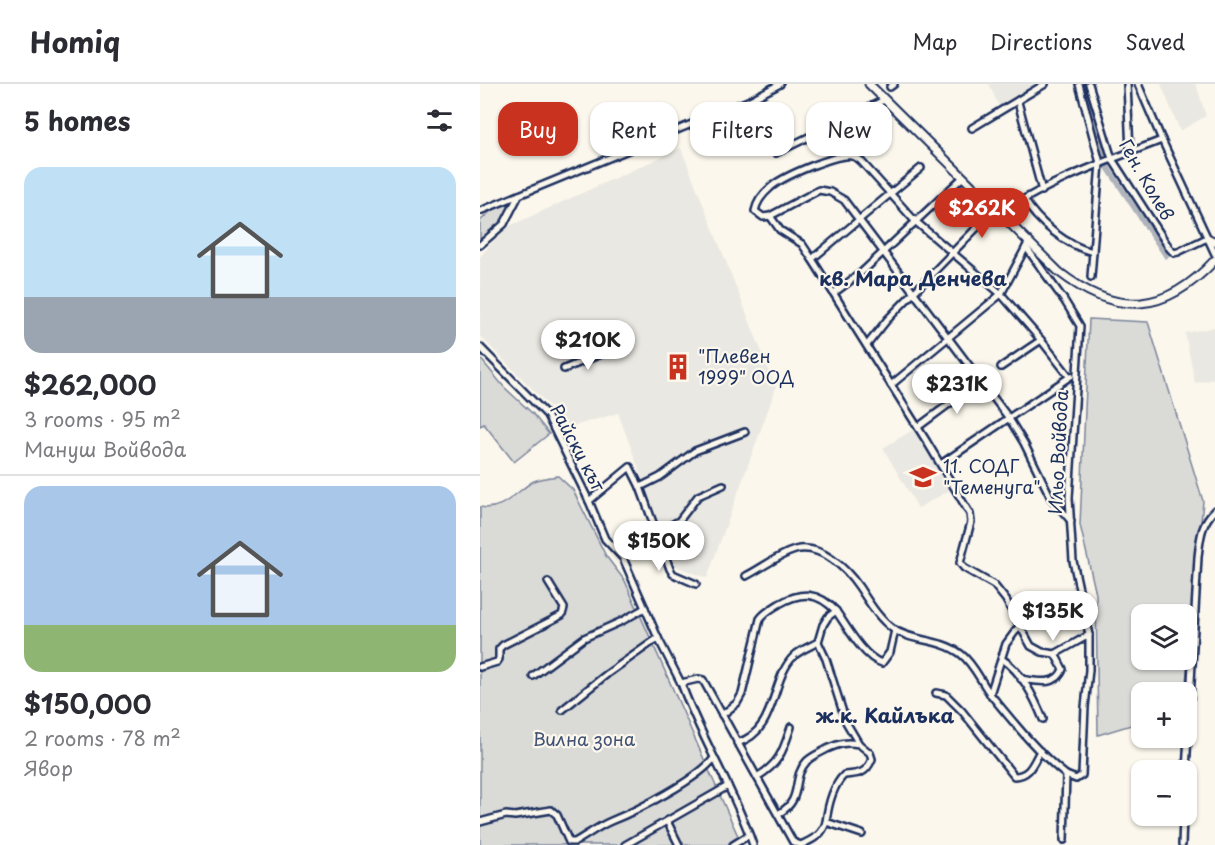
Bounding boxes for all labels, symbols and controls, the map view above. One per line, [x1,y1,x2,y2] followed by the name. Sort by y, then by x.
[30,20,120,63] text: Homiq
[912,25,957,57] text: Map
[990,25,1092,57] text: Directions
[1125,25,1185,57] text: Saved
[24,101,130,140] text: 5 homes
[498,102,578,156] chip: Buy
[590,102,678,156] chip: Rent
[690,102,794,156] chip: Filters
[806,102,892,156] chip: New
[423,104,456,137] icon: filters
[1113,134,1181,225] street label: Ген. Колев
[940,188,1024,239] pin: $262K
[948,192,1016,222] text: $262K
[186,206,294,314] icon: home
[819,263,1008,293] district label: кв. Мара Денчева
[546,320,630,371] pin: $210K
[555,324,621,354] text: $210K
[698,342,794,390] place label: "Плевен 1999" ООД
[663,352,693,382] building icon: "Плевен 1999" ООД
[915,364,999,415] pin: $231K
[24,365,156,404] text: $262,000
[926,368,988,398] text: $231K
[1041,388,1074,515] street label: Ильо Войвода
[544,399,613,497] street label: Райски кът
[24,404,181,434] text: 3 rooms · 95 m²
[24,434,186,464] text: Мануш Войвода
[943,452,1041,500] place label: 11. СОДГ "Теменуга"
[908,462,938,492] school or university icon: 11. СОДГ "Теменуга"
[617,521,701,572] pin: $150K
[186,525,294,633] icon: home
[627,525,691,555] text: $150K
[1011,591,1095,642] pin: $135K
[1022,595,1084,625] text: $135K
[1131,604,1197,826] map controls
[1131,604,1197,670] button: layers
[1131,682,1197,748] button: +
[24,684,152,723] text: $150,000
[816,700,954,730] district label: ж.к. Кайлъка
[24,723,181,753] text: 2 rooms · 78 m²
[533,725,636,752] park label: Вилна зона
[24,753,73,783] text: Явор
[1131,760,1197,826] button: −

